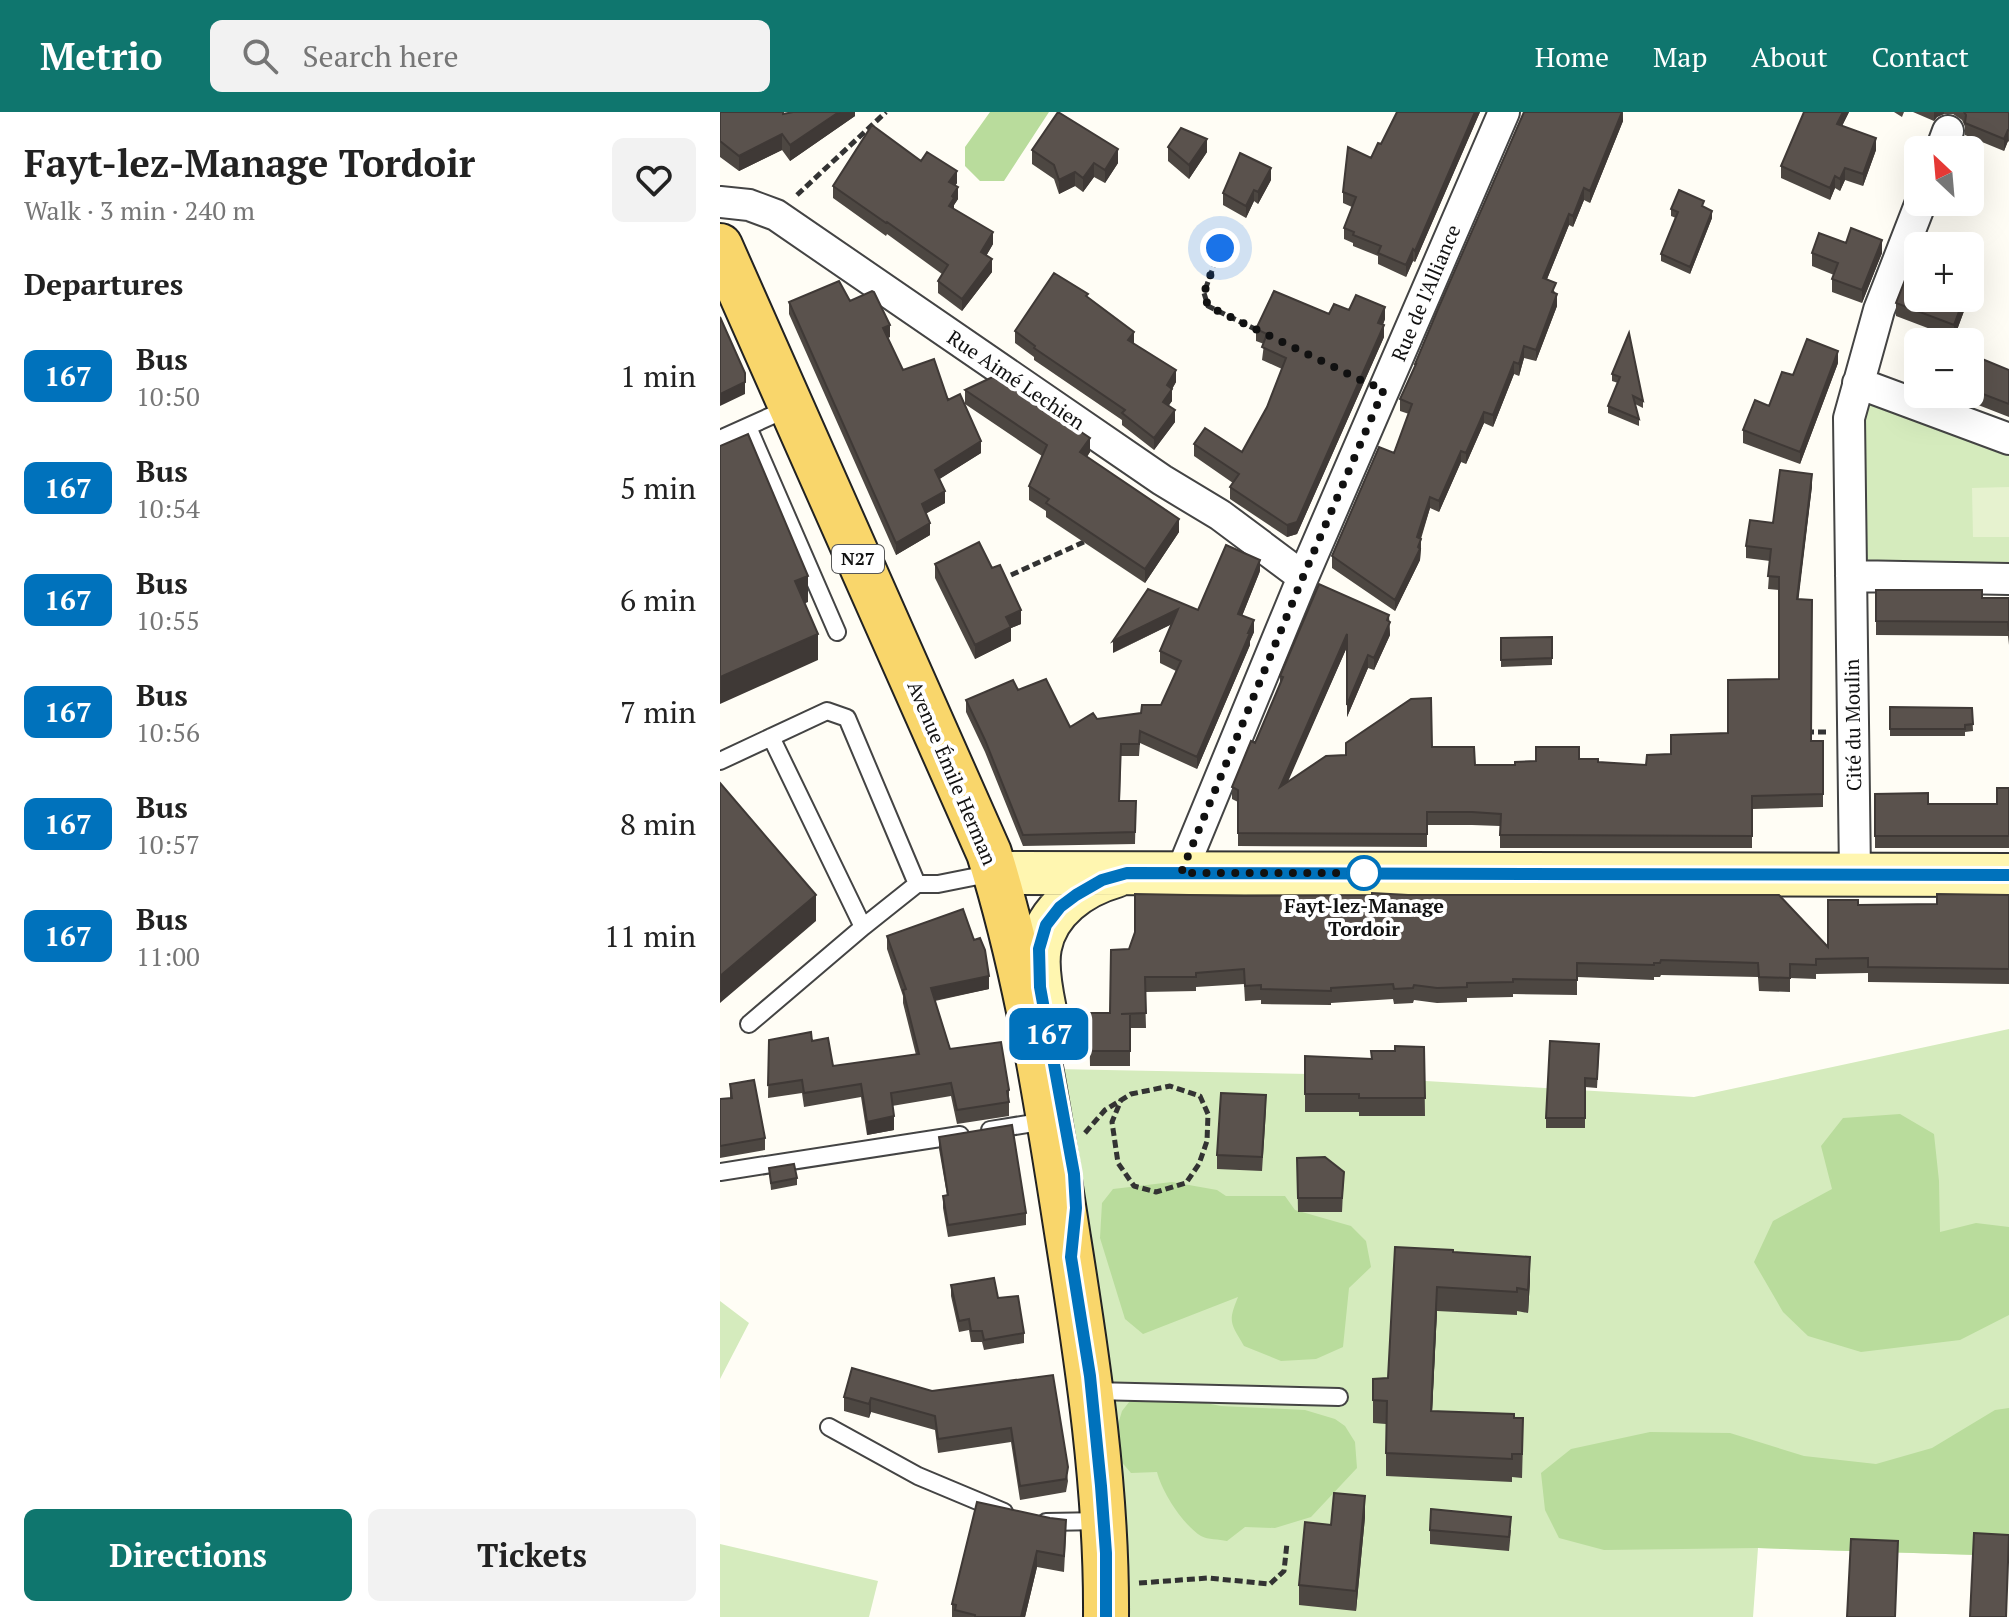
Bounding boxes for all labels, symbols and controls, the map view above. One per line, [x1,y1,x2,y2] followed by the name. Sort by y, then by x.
[210,20,770,92] search box
[40,31,162,81] text: Metrio
[238,34,282,78] icon: search
[302,36,459,76] text: Search here
[1535,38,1609,75] text: Home
[1653,38,1707,75] text: Map
[1751,38,1828,75] text: About
[1872,38,1969,75] text: Contact
[1904,136,1984,216] north arrow
[1904,136,1984,408] map controls
[24,138,475,188] text: Fayt-lez-Manage Tordoir
[612,138,696,222] button: heart
[24,193,255,227] text: Walk · 3 min · 240 m
[1385,220,1466,365] street label: Rue de l'Alliance
[1200,228,1240,268] your location
[1904,232,1984,312] button: +
[24,264,183,304] text: Departures
[942,323,1091,436] street label: Rue Aimé Lechien
[1904,328,1984,408] button: −
[136,339,188,379] text: Bus
[620,356,696,396] text: 1 min
[44,357,92,394] text: 167
[136,379,200,413] text: 10:50
[136,451,188,491] text: Bus
[620,468,696,508] text: 5 min
[44,469,92,506] text: 167
[136,491,200,525] text: 10:54
[832,545,884,573] road number: N27
[136,563,188,603] text: Bus
[620,580,696,620] text: 6 min
[44,581,92,618] text: 167
[136,603,200,637] text: 10:55
[1838,658,1867,791] street label: Cité du Moulin
[136,675,188,715] text: Bus
[901,677,1004,869] street label: Avenue Émile Herman
[620,692,696,732] text: 7 min
[44,693,92,730] text: 167
[136,715,200,749] text: 10:56
[136,787,188,827] text: Bus
[620,804,696,844] text: 8 min
[44,805,92,842] text: 167
[136,827,200,861] text: 10:57
[1347,856,1381,890] marker: Fayt-lez-Manage Tordoir
[1284,892,1444,942] place label: Fayt-lez-Manage Tordoir
[136,899,188,939] text: Bus
[604,916,696,956] text: 11 min
[44,917,92,954] text: 167
[136,939,200,973] text: 11:00
[1003,1008,1095,1060] line badge: 167
[1025,1015,1073,1052] text: 167
[24,1509,352,1601] button: Directions
[368,1509,696,1601] button: Tickets

